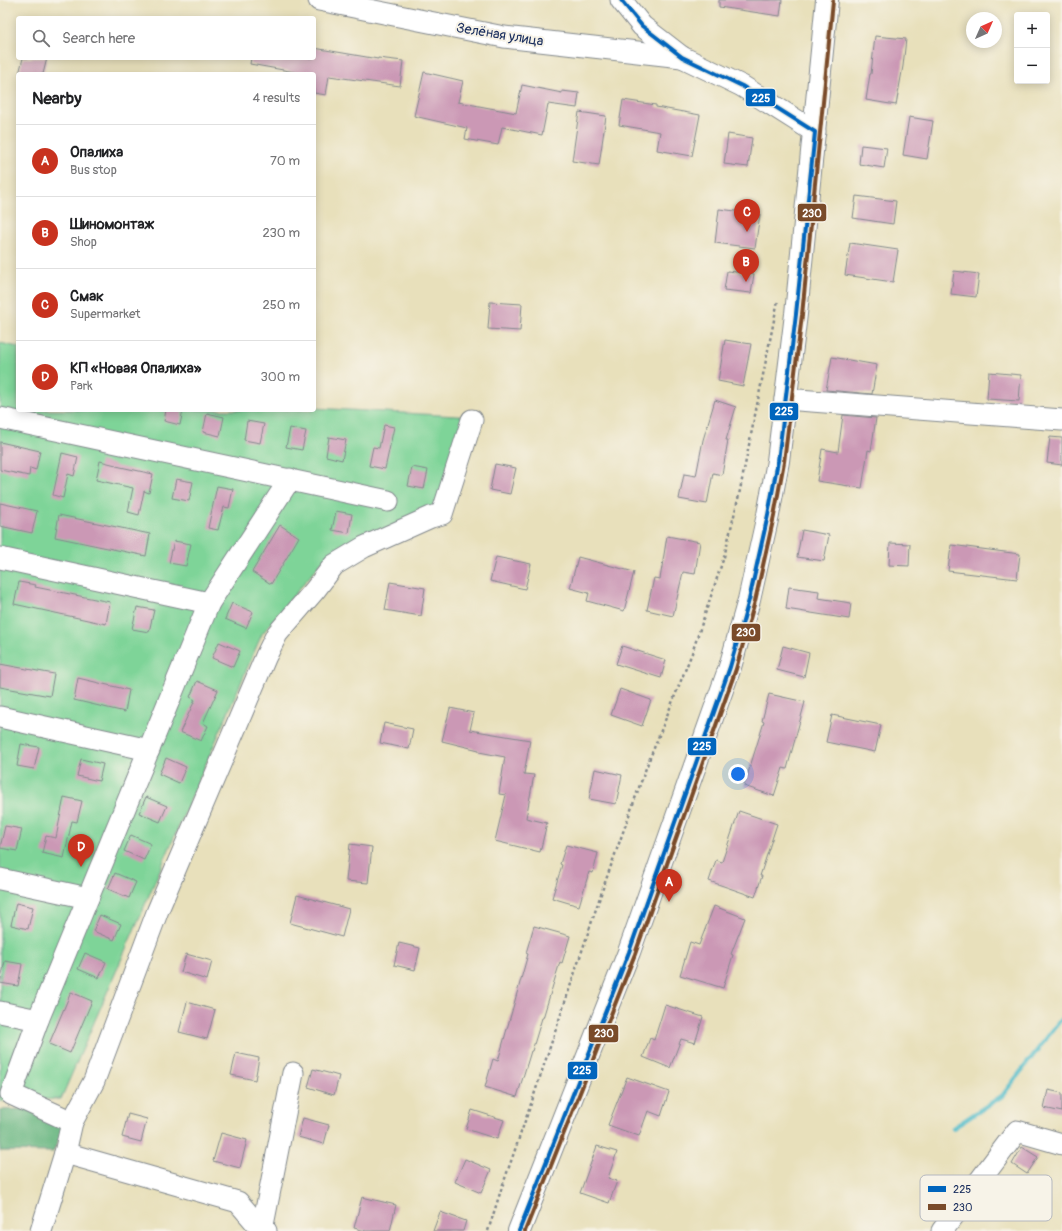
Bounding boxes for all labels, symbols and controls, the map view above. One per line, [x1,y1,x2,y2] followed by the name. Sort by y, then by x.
[966,12,1002,48] north arrow
[1014,12,1050,84] map controls
[1014,12,1050,48] button: +
[16,16,316,60] search box
[455,19,545,50] street label: Зелёная улица
[30,27,52,49] icon: search
[62,29,135,48] text: Search here
[1014,48,1050,84] button: −
[32,88,81,109] text: Nearby
[745,88,776,107] line badge: 225
[253,90,300,106] text: 4 results
[752,92,770,105] text: 225
[70,143,123,162] text: Опалиха
[41,153,49,169] text: A
[270,153,300,169] text: 70 m
[70,162,117,178] text: Bus stop
[734,199,760,232] pin: C
[797,203,827,222] line badge: 230
[802,207,822,220] text: 230
[70,215,154,234] text: Шиномонтаж
[41,225,49,241] text: B
[263,225,300,241] text: 230 m
[70,234,97,250] text: Shop
[733,249,759,282] pin: B
[70,287,104,306] text: Смак
[41,297,49,313] text: C
[262,297,300,313] text: 250 m
[70,306,141,322] text: Supermarket
[70,359,201,378] text: КП «Новая Опалиха»
[41,369,49,385] text: D
[261,369,300,385] text: 300 m
[70,378,93,394] text: Park
[769,402,799,421] line badge: 225
[775,405,793,418] text: 225
[731,623,761,642] line badge: 230
[736,626,756,639] text: 230
[687,737,717,756] line badge: 225
[693,740,711,753] text: 225
[728,764,748,784] your location
[68,834,94,867] pin: D
[656,869,682,902] pin: A
[588,1024,619,1043] line badge: 230
[594,1027,614,1040] text: 230
[567,1061,598,1080] line badge: 225
[573,1064,591,1077] text: 225
[920,1175,1052,1221] legend
[953,1183,971,1196] text: 225
[953,1201,972,1214] text: 230

